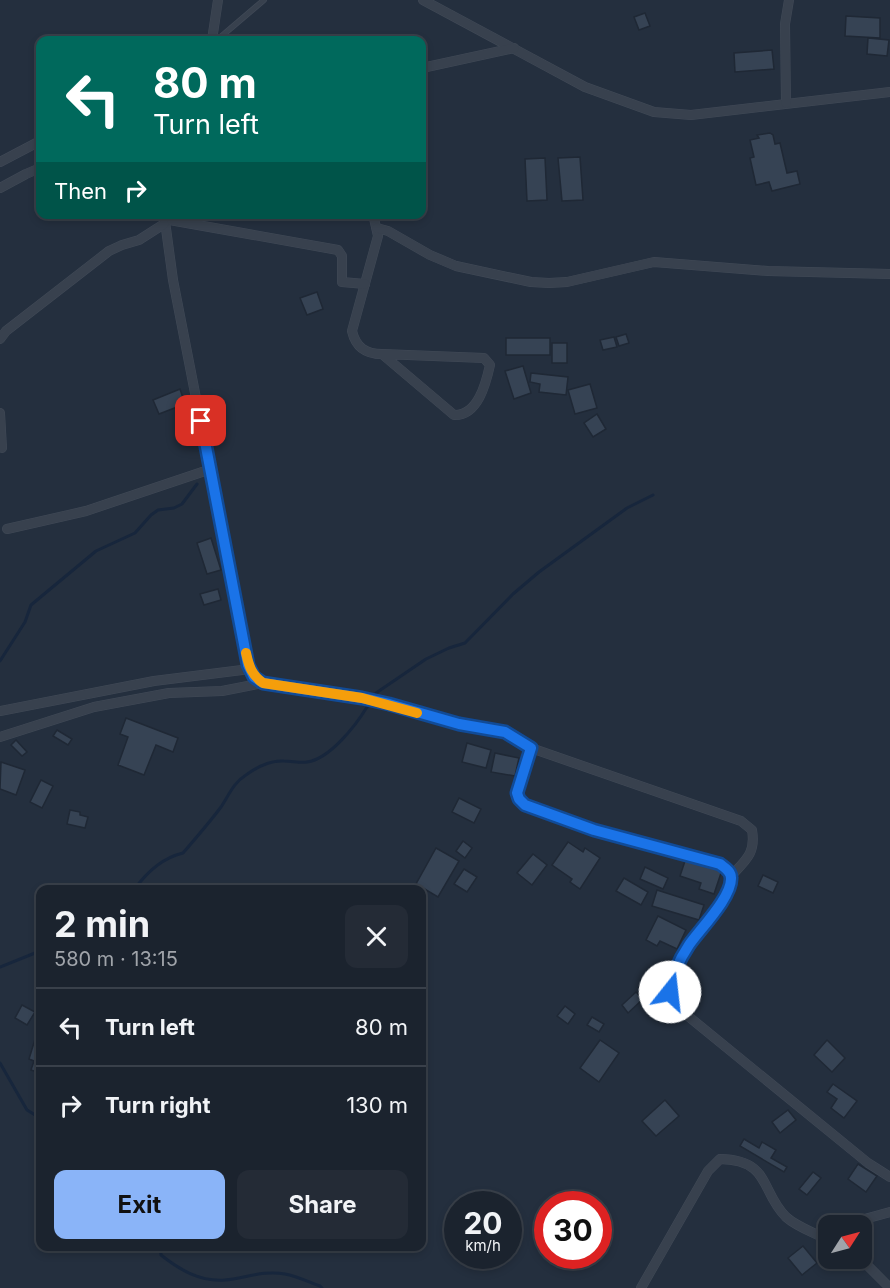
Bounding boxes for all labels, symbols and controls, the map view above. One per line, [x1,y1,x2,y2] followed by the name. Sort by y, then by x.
[153,57,257,108] text: 80 m
[54,60,132,138] icon: left
[153,108,259,141] text: Turn left
[119,174,152,207] icon: right
[54,178,107,204] text: Then
[175,395,226,446] pin
[184,404,217,437] icon: arrive
[54,902,150,946] text: 2 min
[345,905,408,968] button: close
[54,947,178,971] text: 580 m · 13:15
[638,960,702,1024] position arrow
[54,1011,87,1044] icon: left
[105,1014,195,1040] text: Turn left
[355,1014,408,1040] text: 80 m
[54,1089,87,1122] icon: right
[105,1092,211,1118] text: Turn right
[346,1092,408,1118] text: 130 m
[54,1170,225,1239] button: Exit
[237,1170,408,1239] button: Share
[534,1191,612,1269] speed limit sign: 30
[463,1205,503,1241] text: 20
[818,1215,872,1269] north arrow
[818,1215,872,1269] map controls
[465,1236,501,1255] text: km/h

